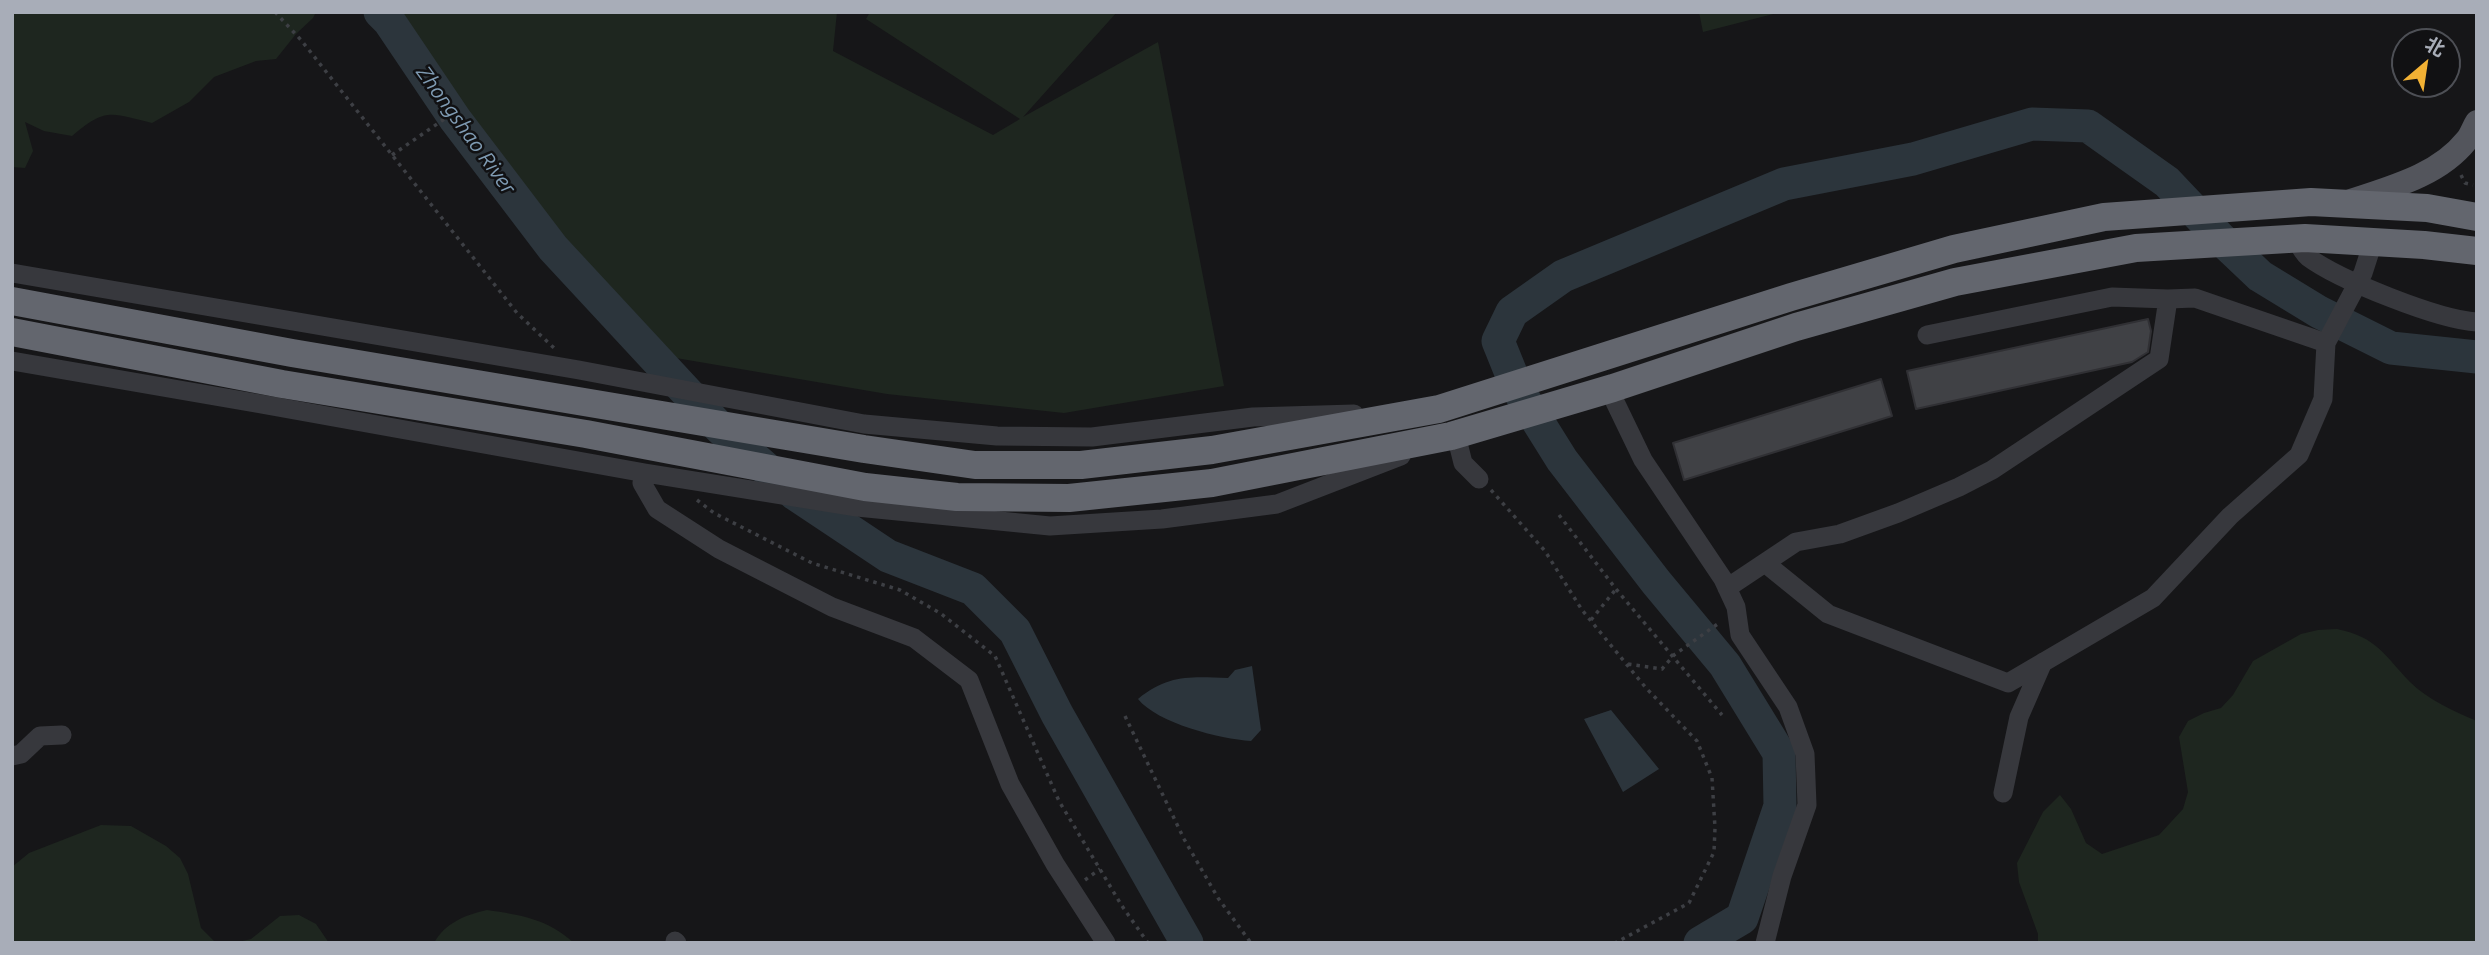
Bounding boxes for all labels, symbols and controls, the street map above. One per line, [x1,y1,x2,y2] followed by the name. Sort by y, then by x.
[2391,28,2461,98] north arrow
[2422,32,2449,61] text: 北
[411,61,521,199] water label: Zhongshao River

